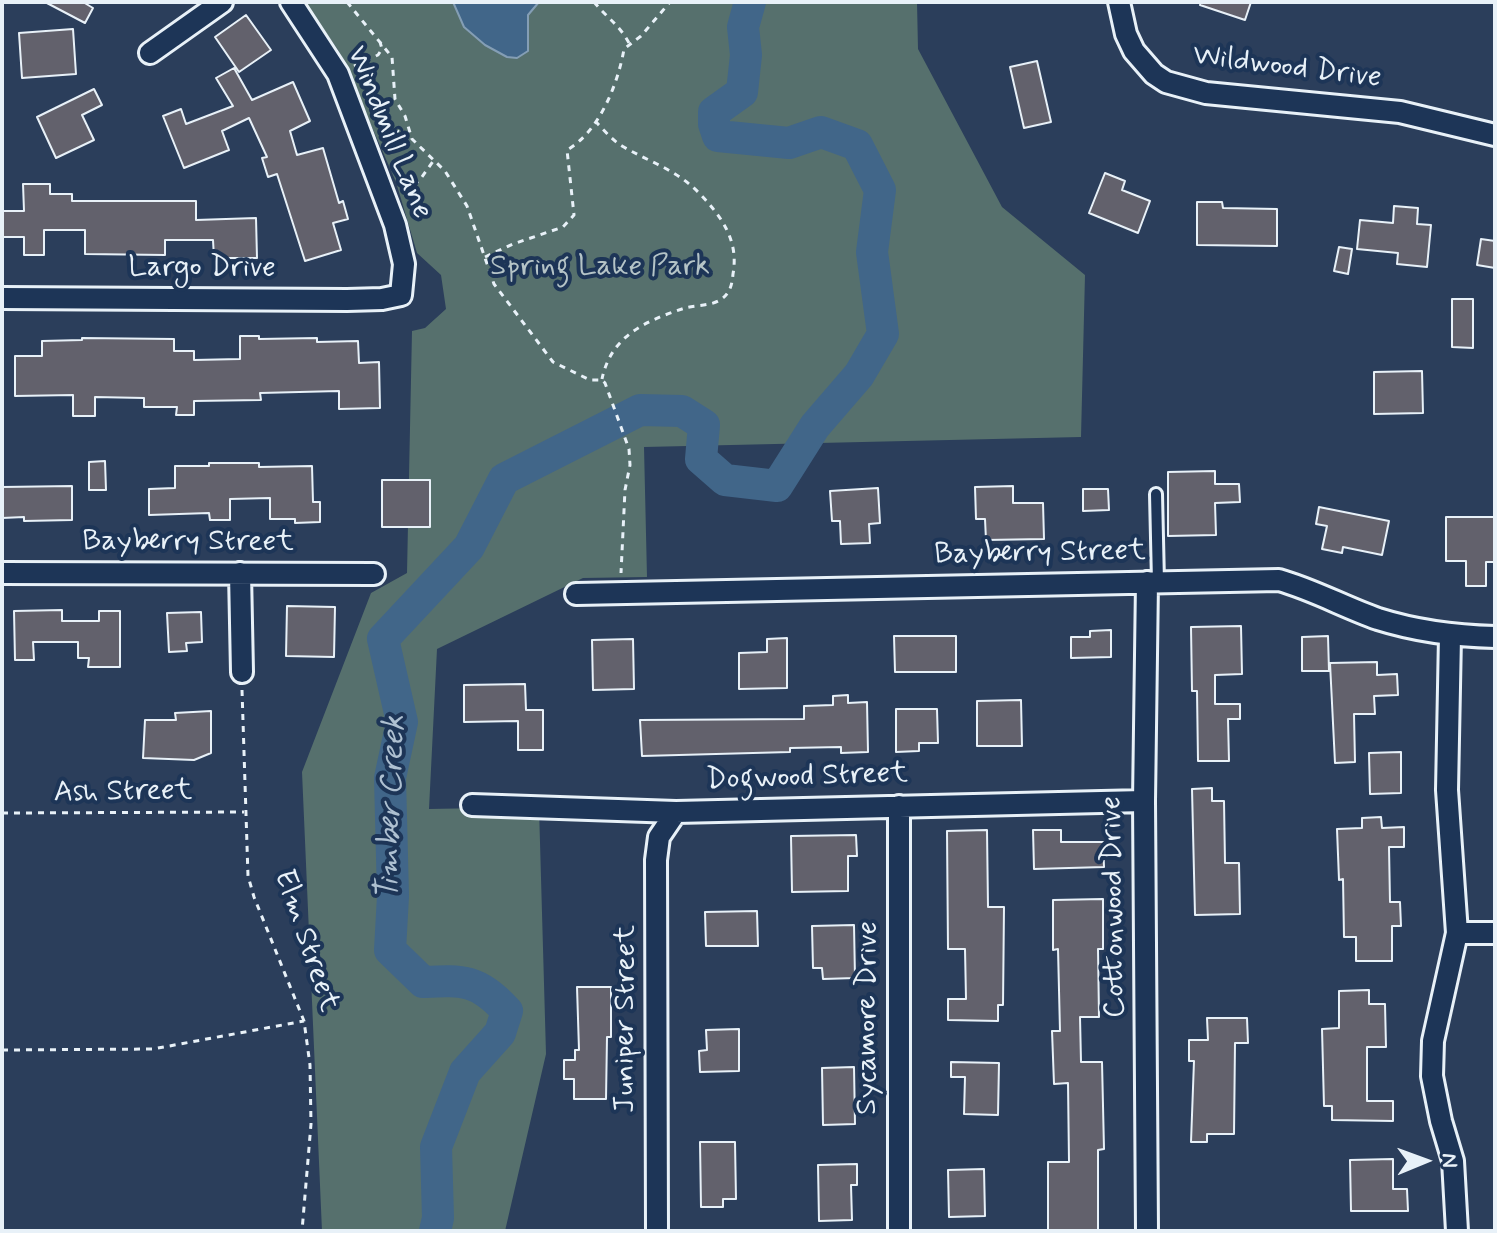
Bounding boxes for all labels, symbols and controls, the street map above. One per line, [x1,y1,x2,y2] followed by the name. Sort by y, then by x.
[1191,39,1383,97] street label: Wildwood Drive
[337,41,439,225] street label: Windmill Lane
[490,250,710,286] park label: Spring Lake Park
[128,251,276,287] street label: Largo Drive
[82,525,294,561] street label: Bayberry Street
[934,534,1146,574] street label: Bayberry Street
[371,715,415,901] water label: Timber Creek
[705,756,909,800] street label: Dogwood Street
[53,774,193,812] street label: Ash Street
[1095,796,1135,1018] street label: Cottonwood Drive
[264,865,346,1017] street label: Elm Street
[851,921,887,1115] street label: Sycamore Drive
[609,925,645,1113] street label: Juniper Street
[1385,1121,1465,1201] north arrow
[1435,1153,1463,1168] text: N

